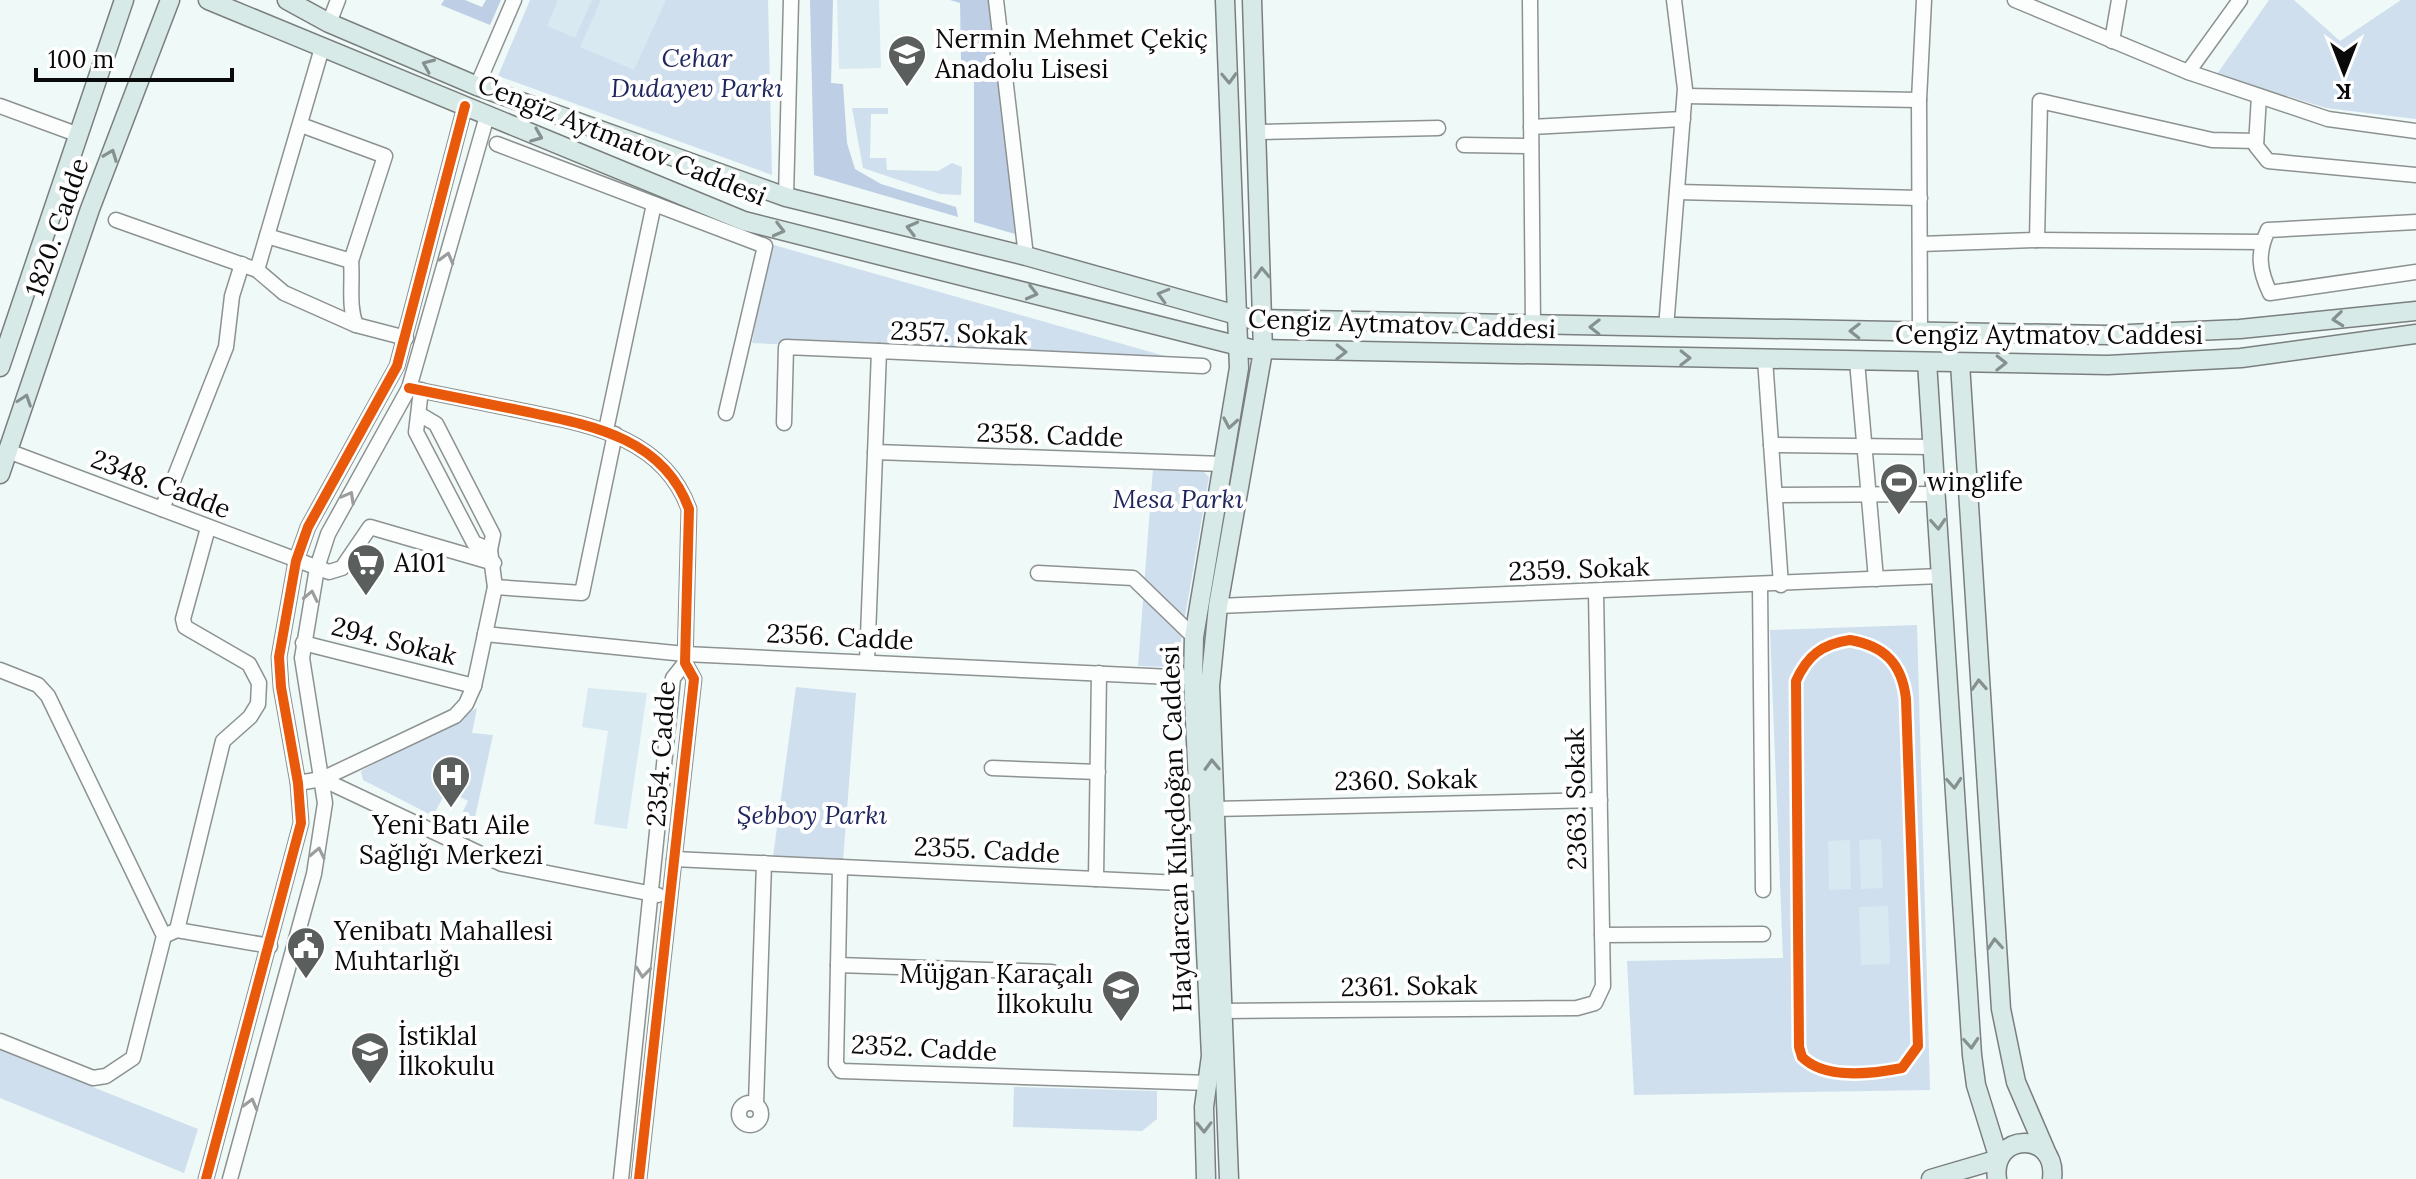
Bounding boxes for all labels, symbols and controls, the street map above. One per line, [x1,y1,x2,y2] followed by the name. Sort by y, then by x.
[934,22,1208,85] place label: Nermin Mehmet Çekiç Anadolu Lisesi
[36,32,232,82] scale bar
[2304,32,2384,112] north arrow
[886,33,928,88] school or university icon: Nermin Mehmet Çekiç Anadolu Lisesi
[611,41,784,104] park label: Cehar Dudayev Parkı
[48,44,114,75] text: 100 m
[422,58,436,74] one-way arrow
[473,67,771,213] street label: Cengiz Aytmatov Caddesi
[1220,72,1237,85] one-way arrow
[2336,78,2352,106] text: K
[529,127,543,143] one-way arrow
[101,148,118,162] one-way arrow
[18,153,96,300] street label: 1820. Cadde
[772,220,786,237] one-way arrow
[906,220,920,237] one-way arrow
[438,251,454,265] one-way arrow
[1253,266,1270,279] one-way arrow
[1024,283,1038,300] one-way arrow
[1157,288,1171,304] one-way arrow
[1248,302,1556,345] street label: Cengiz Aytmatov Caddesi
[2331,310,2344,327] one-way arrow
[890,314,1028,351] street label: 2357. Sokak
[1588,318,1601,335] one-way arrow
[1895,318,2203,351] street label: Cengiz Aytmatov Caddesi
[1848,322,1861,340] one-way arrow
[1335,343,1348,361] one-way arrow
[1679,349,1692,367] one-way arrow
[1995,355,2008,372] one-way arrow
[16,394,32,408] one-way arrow
[976,415,1124,454] street label: 2358. Cadde
[1223,417,1240,430] one-way arrow
[87,442,236,525] street label: 2348. Cadde
[1878,461,1920,516] sports icon: winglife
[1927,465,2023,498] place label: winglife
[1112,482,1244,515] park label: Mesa Parkı
[339,491,354,505] one-way arrow
[1929,518,1946,531] one-way arrow
[345,542,387,597] supermarket icon: A101
[393,546,445,579] place label: A101
[1508,550,1650,587] street label: 2359. Sokak
[302,589,319,603] one-way arrow
[328,609,460,672] street label: 294. Sokak
[766,616,914,657] street label: 2356. Cadde
[1153,645,1198,1013] street label: Haydarcan Kılıçdoğan Caddesi
[1971,678,1988,691] one-way arrow
[639,680,682,828] street label: 2354. Cadde
[1558,728,1593,870] street label: 2363. Sokak
[430,754,472,809] hospital icon: Yeni Batı Aile Sağlığı Merkezi
[1203,758,1220,771] one-way arrow
[1334,762,1478,797] street label: 2360. Sokak
[1946,777,1963,790] one-way arrow
[737,798,888,831] park label: Şebboy Parkı
[359,808,543,871] place label: Yeni Batı Aile Sağlığı Merkezi
[913,829,1061,870] street label: 2355. Cadde
[309,846,326,859] one-way arrow
[333,914,553,977] place label: Yenibatı Mahallesi Muhtarlığı
[285,925,327,980] public building icon: Yenibatı Mahallesi Muhtarlığı
[1987,937,2004,950] one-way arrow
[899,957,1093,1020] place label: Müjgan Karaçalı İlkokulu
[634,966,651,979] one-way arrow
[1100,968,1142,1023] school or university icon: Müjgan Karaçalı İlkokulu
[1340,968,1478,1003] street label: 2361. Sokak
[398,1019,495,1082] place label: İstiklal İlkokulu
[850,1027,998,1068] street label: 2352. Cadde
[349,1030,391,1085] school or university icon: İstiklal İlkokulu
[1962,1037,1979,1050] one-way arrow
[242,1097,258,1111] one-way arrow
[1195,1121,1213,1134] one-way arrow

